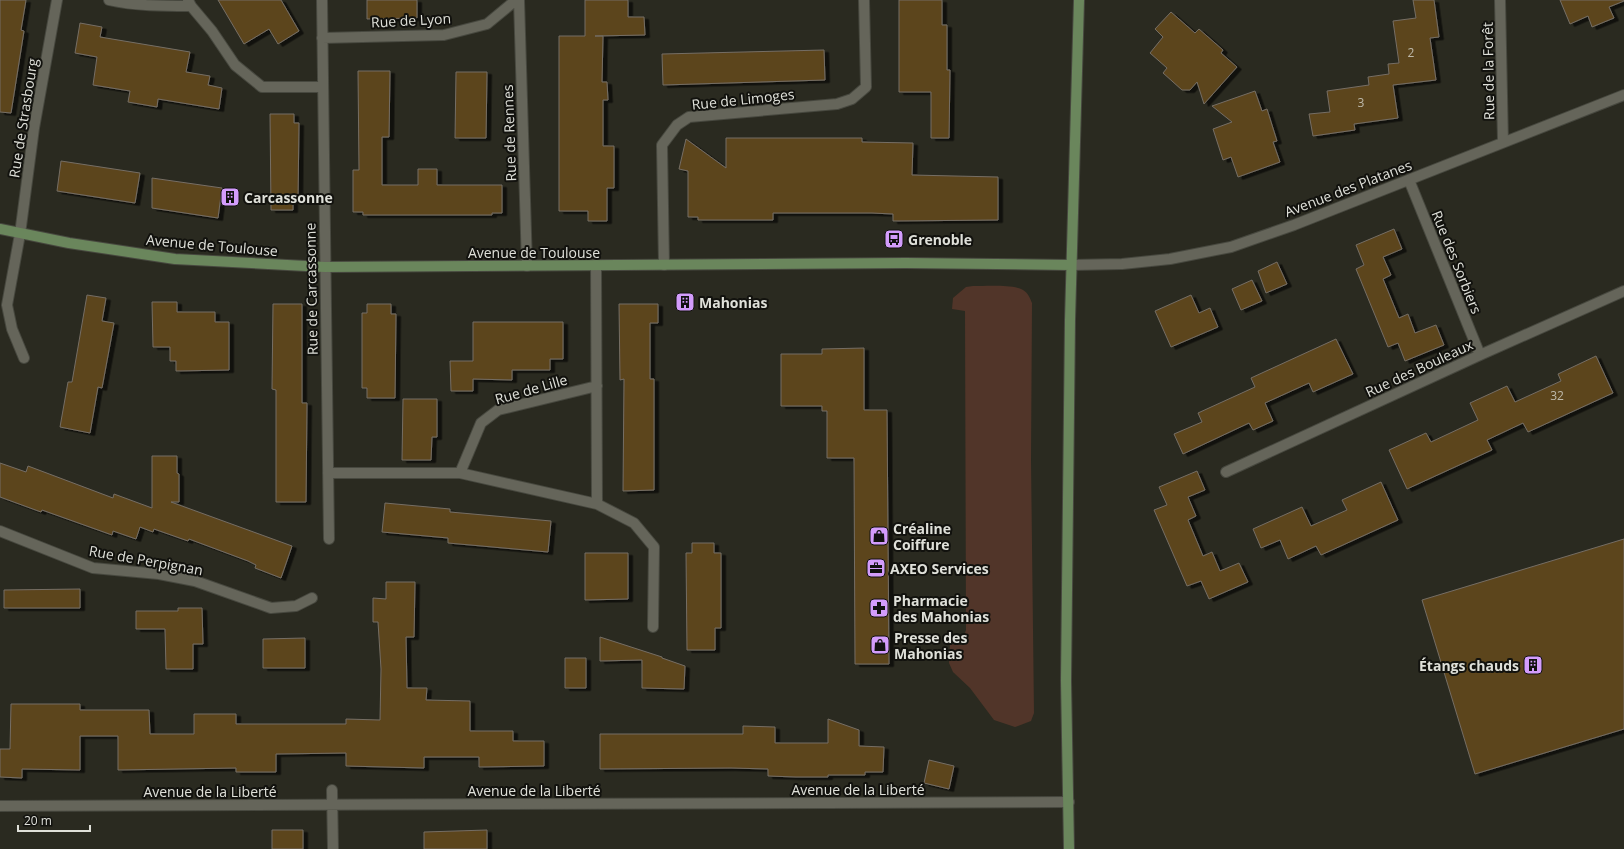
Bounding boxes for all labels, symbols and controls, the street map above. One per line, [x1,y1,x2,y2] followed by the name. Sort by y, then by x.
[370,8,452,32] street label: Rue de Lyon
[1478,22,1498,120] street label: Rue de la Forêt
[1408,44,1415,61] house number: 2
[4,57,42,179] street label: Rue de Strasbourg
[498,84,520,182] street label: Rue de Rennes
[691,84,796,114] street label: Rue de Limoges
[1358,94,1365,111] house number: 3
[1282,155,1415,221] street label: Avenue des Platanes
[219,186,241,208] building icon: Carcassonne
[244,188,333,207] place label: Carcassonne
[1428,208,1486,317] street label: Rue des Sorbiers
[300,223,322,355] street label: Rue de Carcassonne
[883,228,905,250] bus stop icon: Grenoble
[145,230,279,260] street label: Avenue de Toulouse
[908,230,972,249] place label: Grenoble
[468,243,600,262] street label: Avenue de Toulouse
[674,291,696,313] building icon: Mahonias
[699,293,767,312] place label: Mahonias
[1362,334,1476,401] street label: Rue des Bouleaux
[493,370,570,408] street label: Rue de Lille
[1550,387,1564,404] house number: 32
[893,519,951,554] place label: Créaline Coiffure
[868,525,890,547] shop icon: Créaline Coiffure
[88,541,204,579] street label: Rue de Perpignan
[865,557,887,579] office icon: AXEO Services
[890,559,989,578] place label: AXEO Services
[893,591,989,626] place label: Pharmacie des Mahonias
[868,597,890,619] pharmacy icon: Pharmacie des Mahonias
[894,628,967,663] place label: Presse des Mahonias
[869,634,891,656] shop icon: Presse des Mahonias
[1522,654,1544,676] building icon: Étangs chauds
[1419,656,1519,675] place label: Étangs chauds
[791,780,925,799] street label: Avenue de la Liberté
[467,781,601,800] street label: Avenue de la Liberté
[143,782,277,801] street label: Avenue de la Liberté
[18,807,90,833] scale bar
[24,812,52,829] text: 20 m

